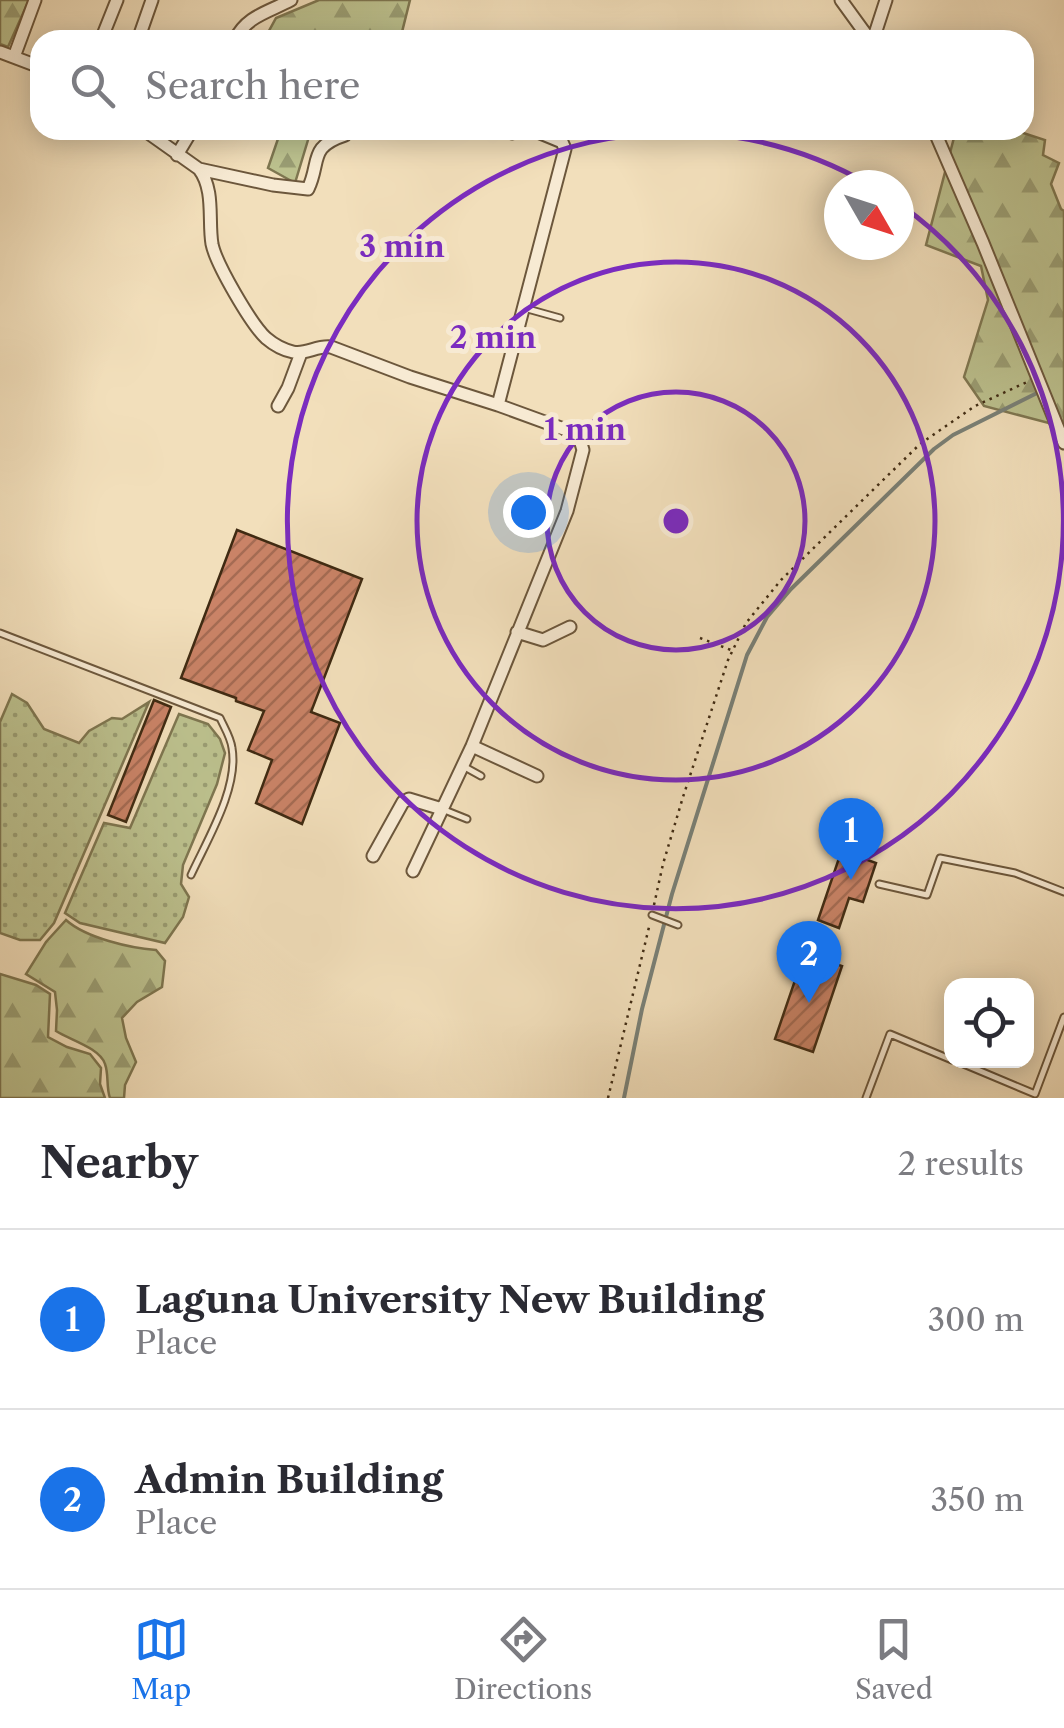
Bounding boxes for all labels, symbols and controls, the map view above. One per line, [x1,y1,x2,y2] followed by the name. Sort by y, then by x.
[30,30,1034,140] search box
[65,58,120,113] icon: search
[145,62,360,109] text: Search here
[824,170,914,260] north arrow
[359,228,445,265] text: 3 min
[450,319,537,356] text: 2 min
[544,411,627,448] text: 1 min
[503,487,554,538] your location
[658,503,694,539] centre of rings
[818,798,884,880] pin: 1
[776,920,842,1003] pin: 2
[944,978,1034,1068] map controls
[944,978,1034,1068] button: locate
[40,1137,198,1189] text: Nearby
[898,1144,1024,1183] text: 2 results
[135,1276,765,1323] text: Laguna University New Building
[65,1300,80,1339] text: 1
[927,1300,1024,1339] text: 300 m
[135,1323,217,1362] text: Place
[135,1456,443,1503] text: Admin Building
[63,1480,82,1519] text: 2
[930,1480,1024,1519] text: 350 m
[135,1503,217,1542] text: Place
[131,1612,191,1706] tab: Map
[454,1612,592,1706] tab: Directions
[855,1612,933,1706] tab: Saved

